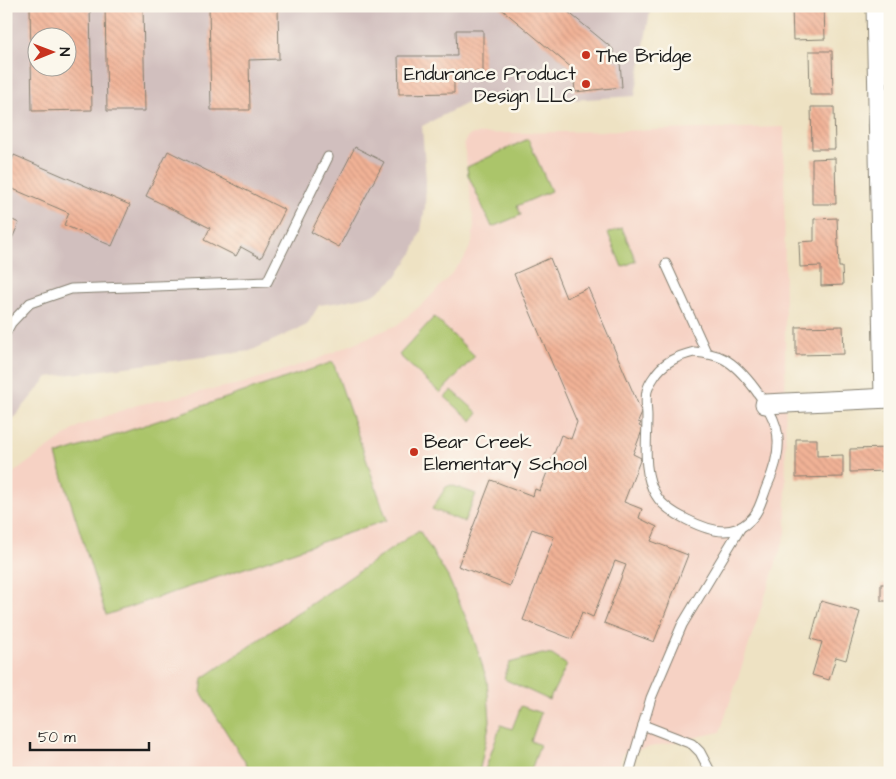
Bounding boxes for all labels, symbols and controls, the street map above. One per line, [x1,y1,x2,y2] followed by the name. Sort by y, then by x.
[28,28,78,78] north arrow
[596,43,692,71] place label: The Bridge
[54,47,74,57] text: N
[580,49,592,61] marker: The Bridge
[404,61,577,111] place label: Endurance Product Design LLC
[580,78,592,90] marker: Endurance Product Design LLC
[424,429,587,479] place label: Bear Creek Elementary School
[408,446,420,458] marker: Bear Creek Elementary School
[30,719,149,751] scale bar
[38,727,76,748] text: 50 m

